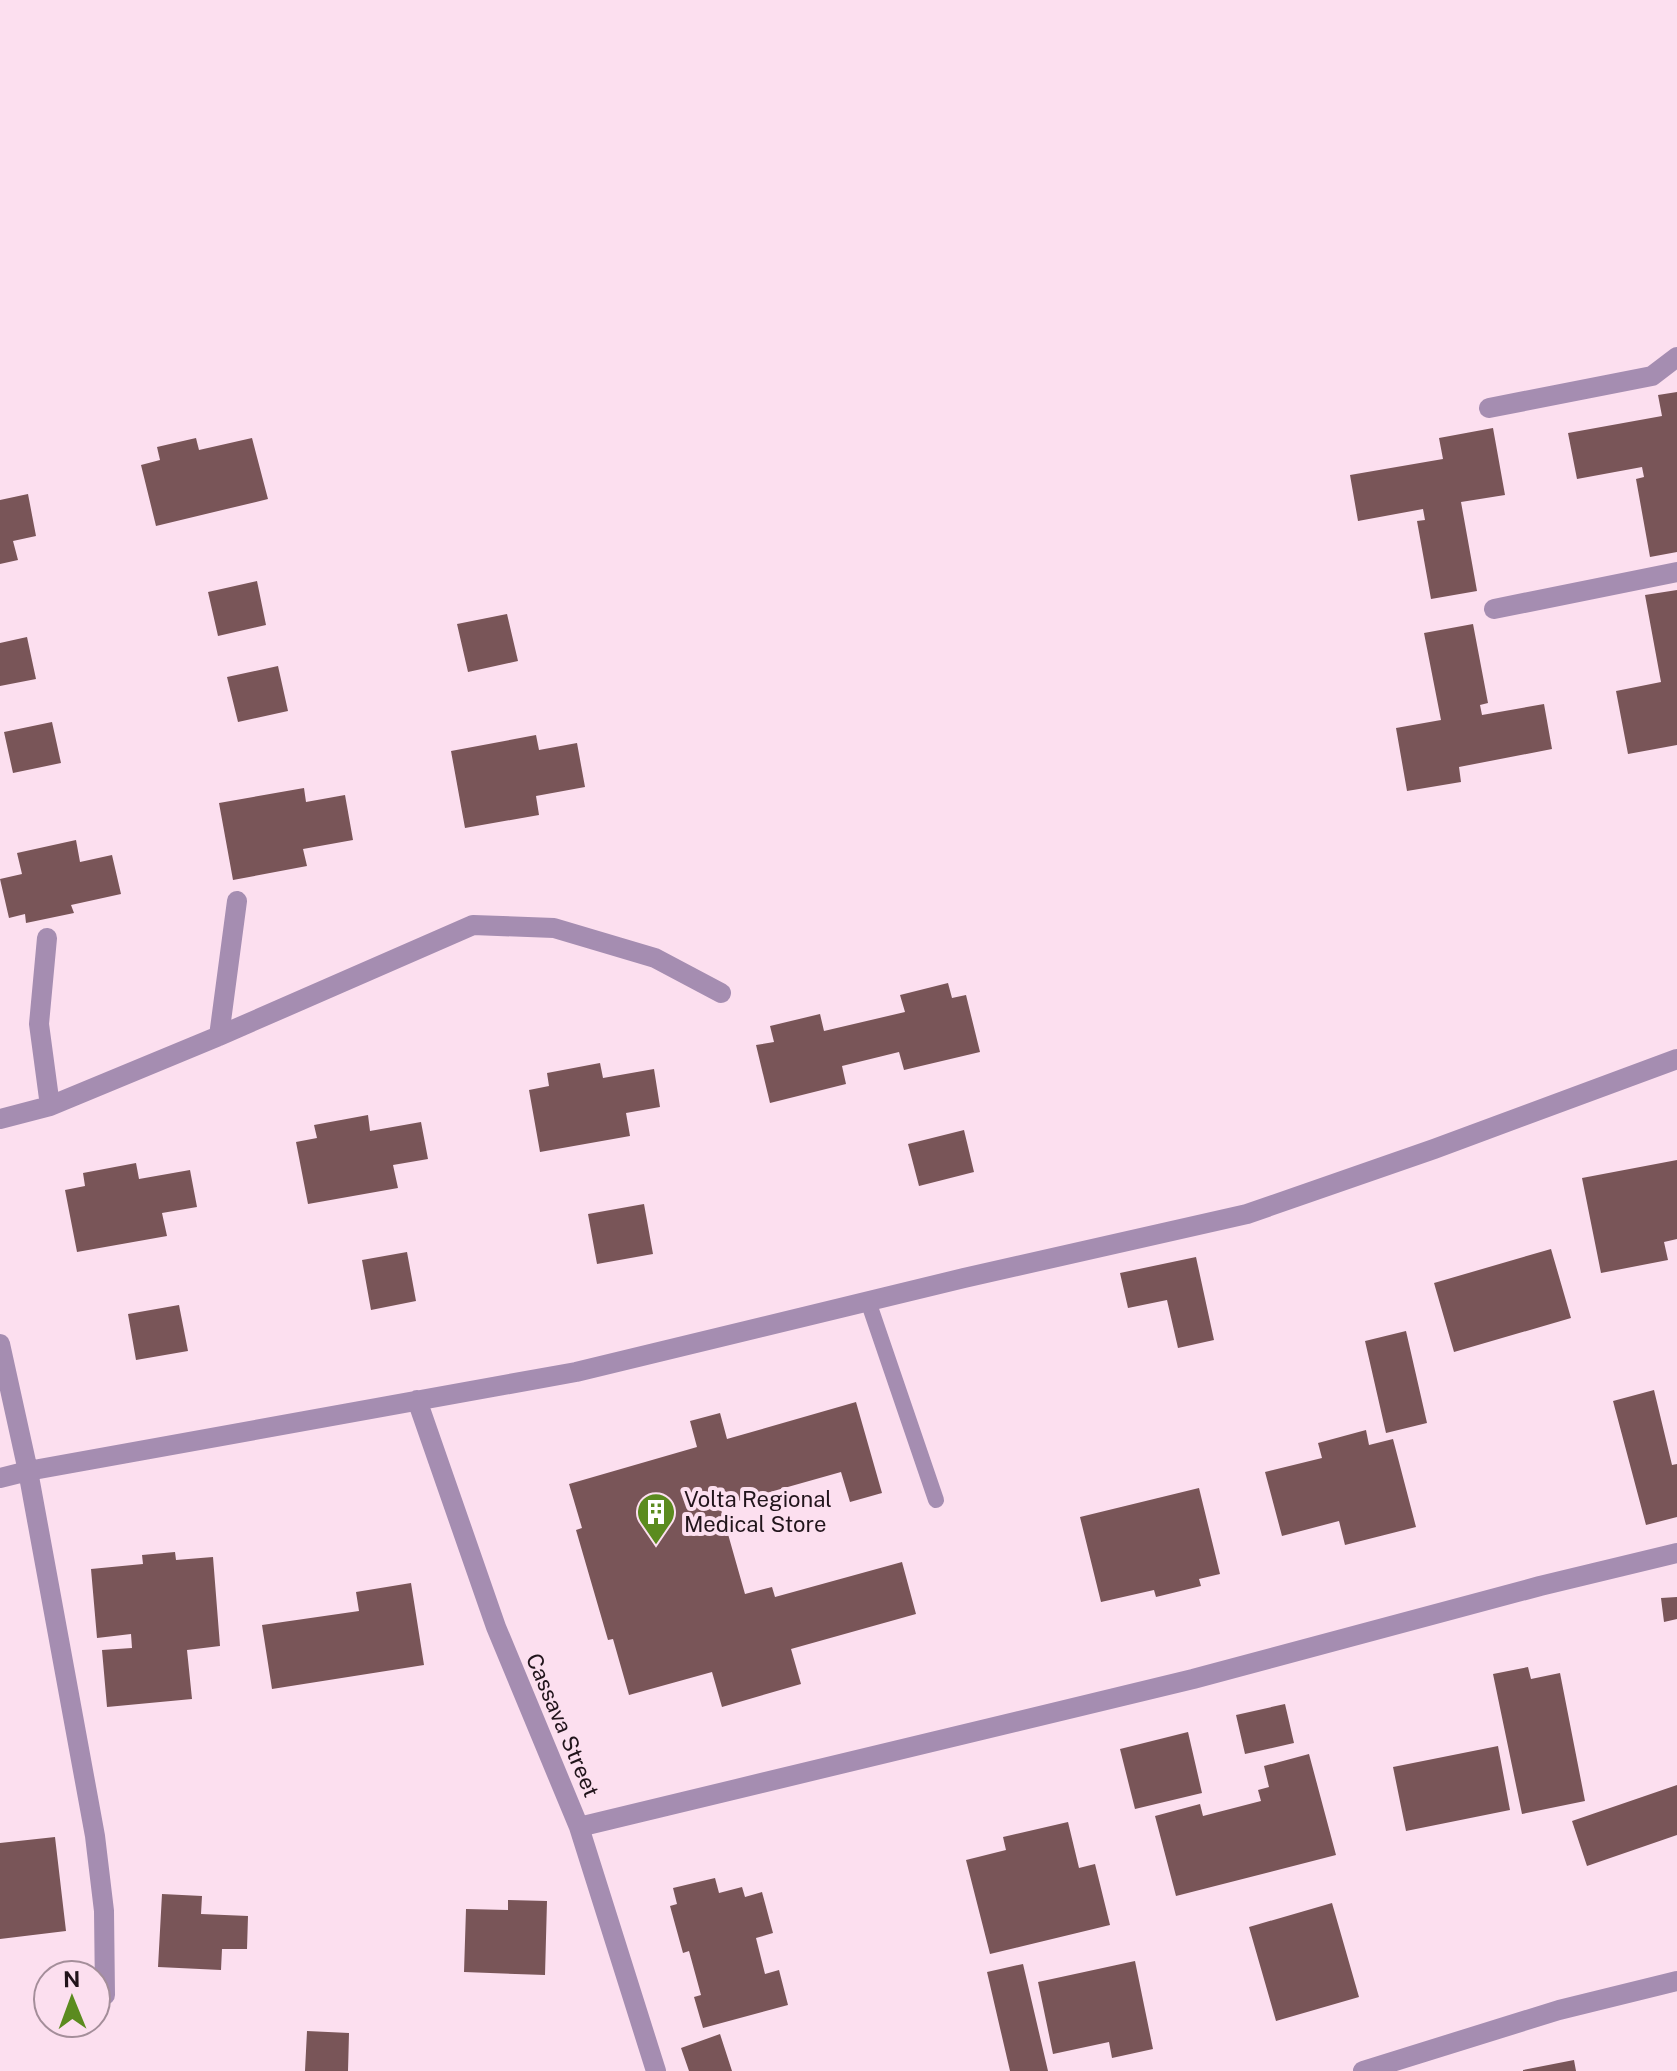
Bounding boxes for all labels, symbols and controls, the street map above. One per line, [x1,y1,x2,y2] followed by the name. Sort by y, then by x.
[684,1486,832,1537] place label: Volta Regional Medical Store
[635,1491,677,1546] building icon: Volta Regional Medical Store
[521,1649,605,1801] street label: Cassava Street
[32,1959,112,2039] north arrow
[63,1966,80,1992] text: N

